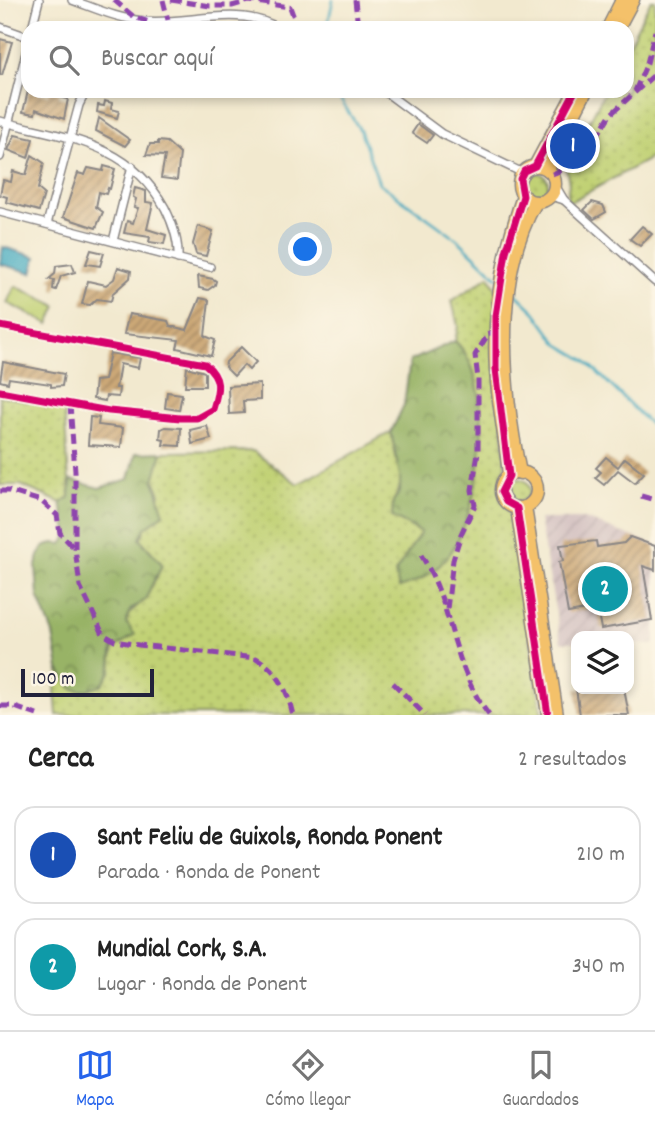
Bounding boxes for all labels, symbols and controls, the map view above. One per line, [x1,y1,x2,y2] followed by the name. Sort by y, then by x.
[21,21,634,98] search box
[45,41,83,79] icon: search
[101,41,213,78] text: Buscar aquí
[550,120,596,172] pin: 1
[288,232,322,266] your location
[582,563,628,615] pin: 2
[571,631,634,694] map controls
[571,631,634,694] button: layers
[21,666,154,698] scale bar
[32,667,74,694] text: 100 m
[28,739,93,782] text: Cerca
[518,744,627,777] text: 2 resultados
[97,820,442,857] text: Sant Feliu de Guixols, Ronda Ponent
[50,839,56,872] text: 1
[576,839,625,872] text: 210 m
[97,857,321,890] text: Parada · Ronda de Ponent
[97,932,267,969] text: Mundial Cork, S.A.
[48,951,58,984] text: 2
[572,951,625,984] text: 340 m
[97,969,307,1002] text: Lugar · Ronda de Ponent
[76,1046,114,1115] tab: Mapa
[265,1046,351,1115] tab: Cómo llegar
[502,1046,579,1115] tab: Guardados

